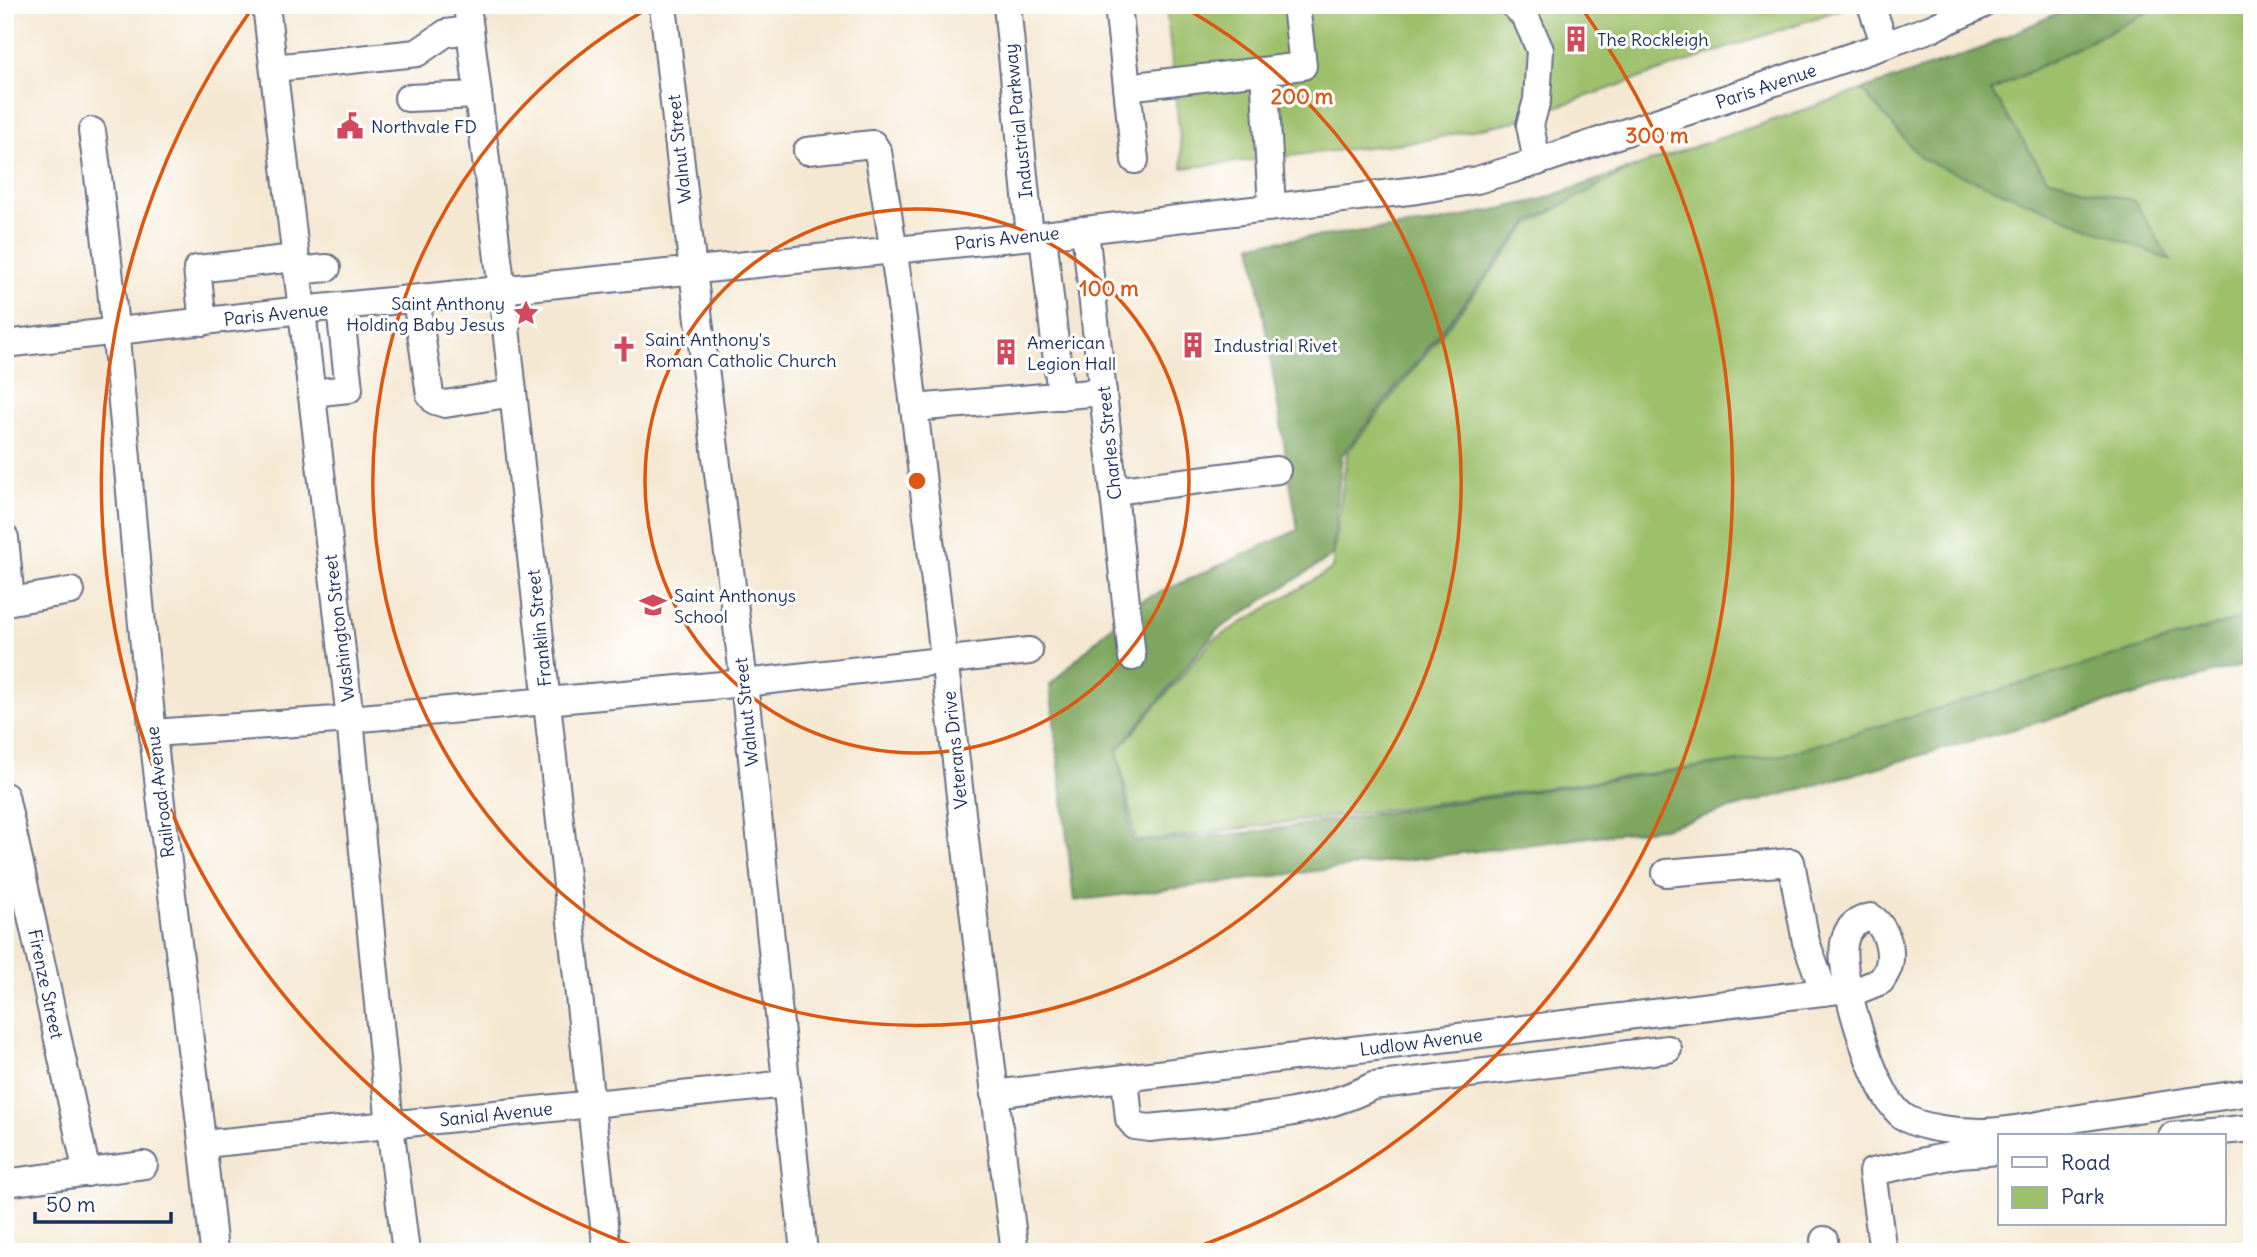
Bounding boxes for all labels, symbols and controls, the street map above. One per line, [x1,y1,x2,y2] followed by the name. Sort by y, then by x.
[1561,24,1591,54] building icon: The Rockleigh
[1597,28,1709,51] place label: The Rockleigh
[998,43,1038,199] street label: Industrial Parkway
[1713,58,1819,114] street label: Paris Avenue
[1271,83,1334,110] text: 200 m
[662,93,696,205] street label: Walnut Street
[335,111,365,141] public building icon: Northvale FD
[371,115,477,138] place label: Northvale FD
[1626,122,1689,149] text: 300 m
[954,221,1060,255] street label: Paris Avenue
[1079,275,1139,302] text: 100 m
[346,292,505,336] place label: Saint Anthony Holding Baby Jesus
[223,297,329,331] street label: Paris Avenue
[511,298,541,328] place icon: Saint Anthony Holding Baby Jesus
[645,328,837,372] place label: Saint Anthony's Roman Catholic Church
[1178,330,1208,360] building icon: Industrial Rivet
[1027,331,1116,375] place label: American Legion Hall
[609,334,639,364] church icon: Saint Anthony's Roman Catholic Church
[1214,334,1337,357] place label: Industrial Rivet
[991,337,1021,367] building icon: American Legion Hall
[1092,385,1126,501] street label: Charles Street
[905,469,929,493] centre of rings
[319,553,359,703] street label: Washington Street
[521,568,557,688] street label: Franklin Street
[674,584,796,628] place label: Saint Anthonys School
[638,590,668,620] school or university icon: Saint Anthonys School
[729,656,763,768] street label: Walnut Street
[937,690,973,810] street label: Veterans Drive
[141,725,179,859] street label: Railroad Avenue
[23,927,69,1041] street label: Firenze Street
[1358,1023,1484,1061] street label: Ludlow Avenue
[438,1097,554,1131] street label: Sanial Avenue
[1998,1134,2226,1226] legend
[2061,1149,2110,1176] text: Road
[35,1180,172,1224] scale bar
[2061,1183,2104,1210] text: Park
[46,1191,95,1218] text: 50 m

